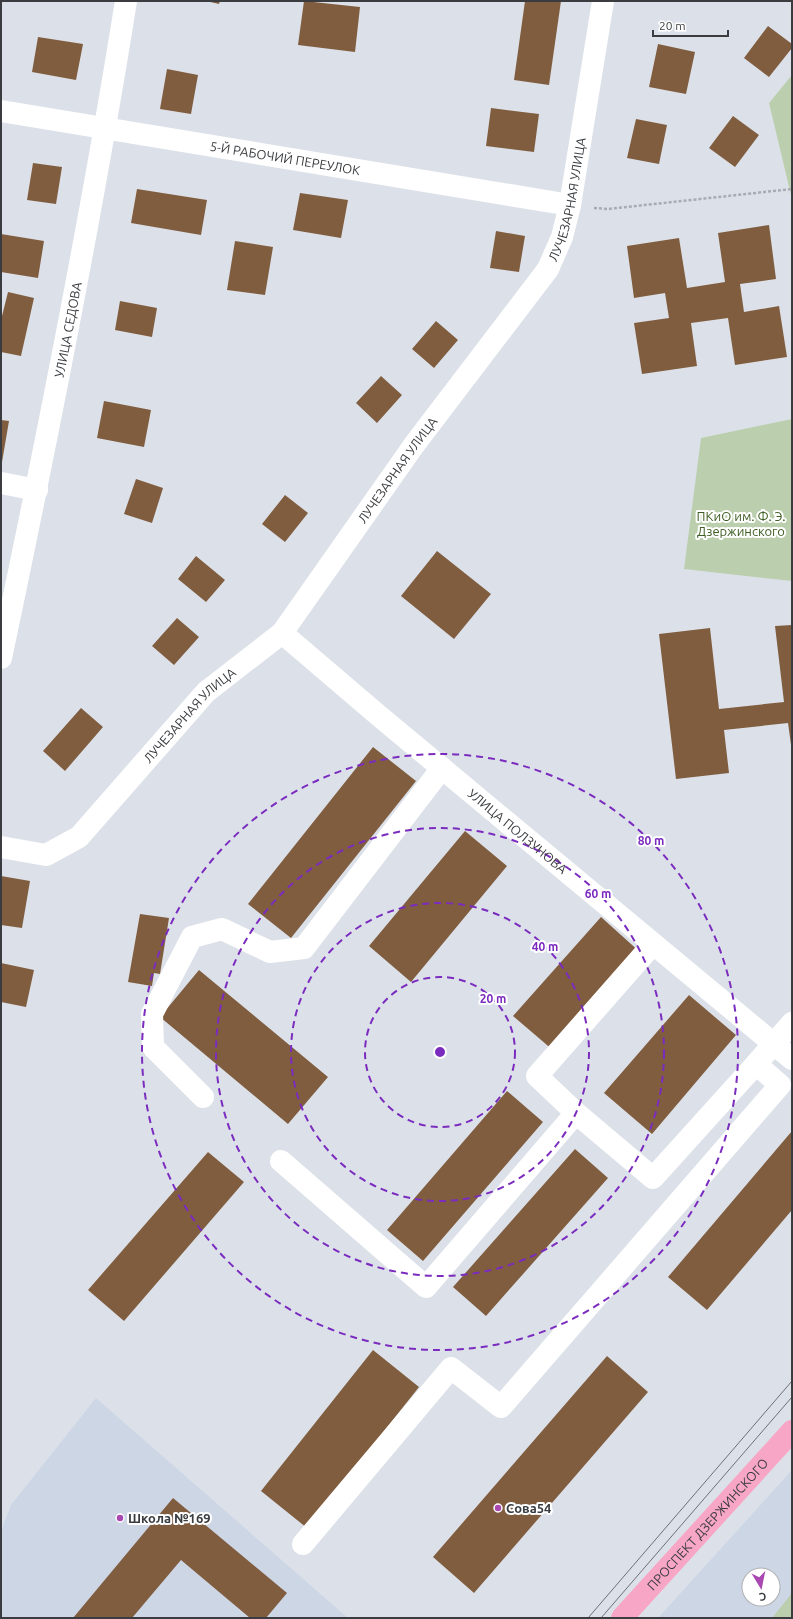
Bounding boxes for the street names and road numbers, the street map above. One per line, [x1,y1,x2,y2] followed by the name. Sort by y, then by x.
[545,136,588,263] street label: ЛУЧЕЗАРНАЯ УЛИЦА
[209,139,361,177] street label: 5-Й РАБОЧИЙ ПЕРЕУЛОК
[52,280,84,379] street label: УЛИЦА СЕДОВА
[355,414,440,525] street label: ЛУЧЕЗАРНАЯ УЛИЦА
[140,664,239,765] street label: ЛУЧЕЗАРНАЯ УЛИЦА
[466,786,570,877] street label: УЛИЦА ПОЛЗУНОВА
[644,1455,771,1593] street label: ПРОСПЕКТ ДЗЕРЖИНСКОГО

